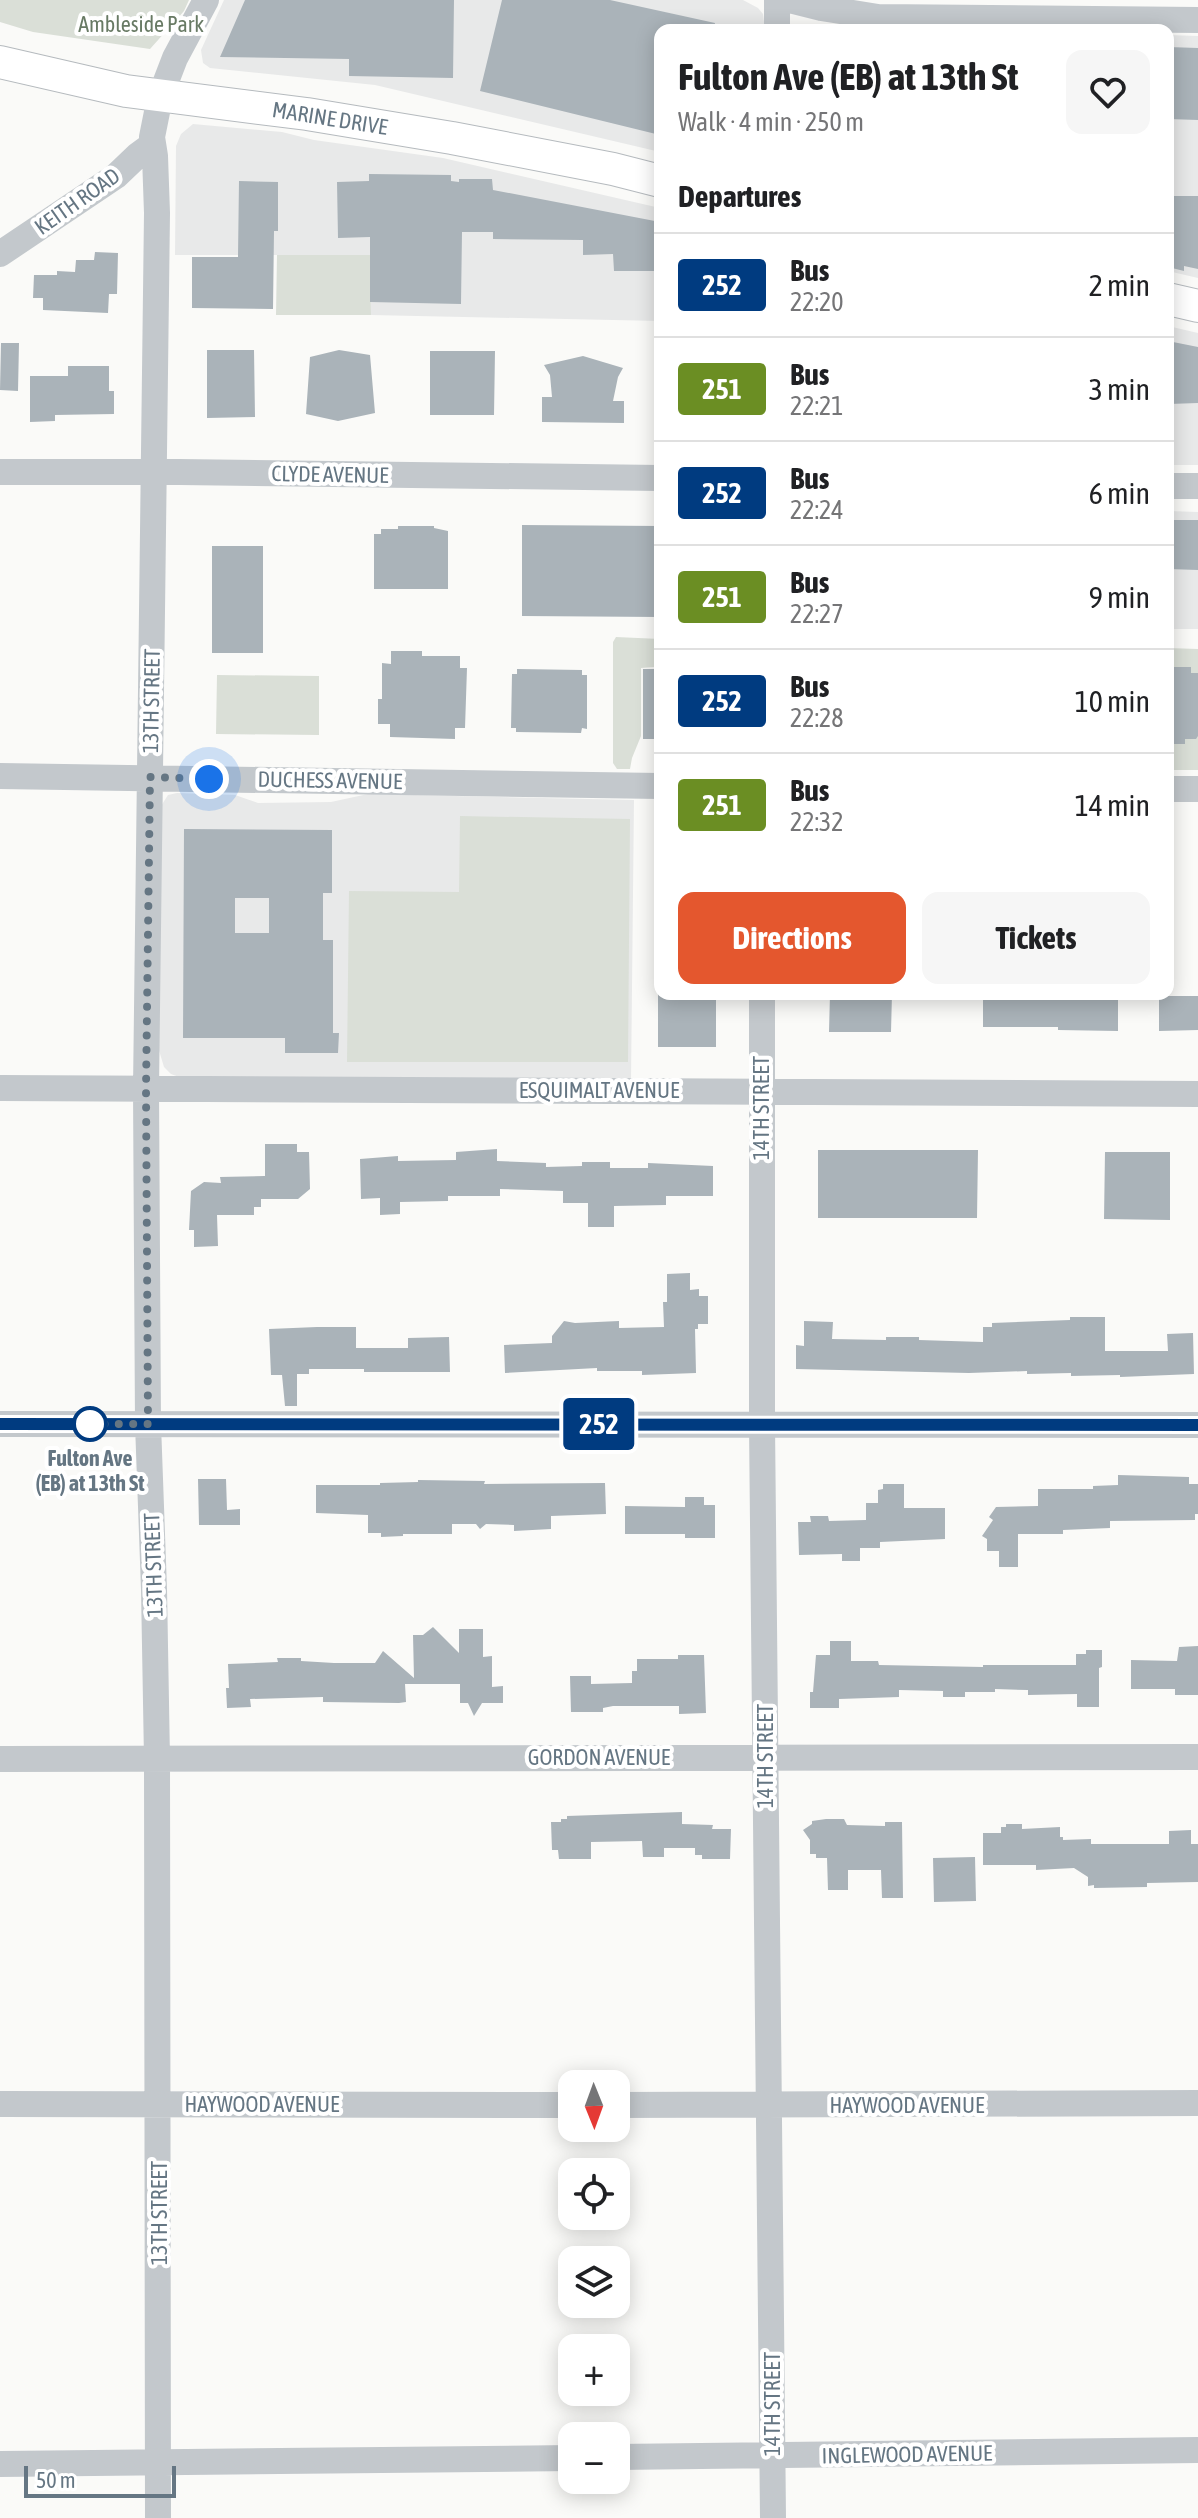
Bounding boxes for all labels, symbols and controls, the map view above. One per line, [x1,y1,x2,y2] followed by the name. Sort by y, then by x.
[78,11,204,37] park label: Ambleside Park
[1066,50,1150,134] button: heart
[678,55,1018,98] text: Fulton Ave (EB) at 13th St
[270,96,390,140] street label: MARINE DRIVE
[678,107,864,137] text: Walk · 4 min · 250 m
[29,162,125,240] street label: KEITH ROAD
[678,179,801,213] text: Departures
[790,253,829,287] text: Bus
[1089,268,1150,302] text: 2 min
[702,269,742,301] text: 252
[790,287,844,317] text: 22:20
[790,357,829,391] text: Bus
[1089,372,1150,406] text: 3 min
[702,373,742,405] text: 251
[790,391,844,421] text: 22:21
[271,460,389,488] street label: CLYDE AVENUE
[790,461,829,495] text: Bus
[1089,476,1150,510] text: 6 min
[702,477,742,509] text: 252
[790,495,844,525] text: 22:24
[790,565,829,599] text: Bus
[1089,580,1150,614] text: 9 min
[702,581,742,613] text: 251
[790,599,844,629] text: 22:27
[137,648,165,753] street label: 13TH STREET
[790,669,829,703] text: Bus
[1075,684,1150,718] text: 10 min
[702,685,742,717] text: 252
[790,703,844,733] text: 22:28
[189,759,229,799] your location
[257,766,403,794] street label: DUCHESS AVENUE
[790,773,829,807] text: Bus
[1075,788,1150,822] text: 14 min
[702,789,742,821] text: 251
[790,807,844,837] text: 22:32
[678,892,906,984] button: Directions
[922,892,1150,984] button: Tickets
[748,1055,774,1160] street label: 14TH STREET
[519,1077,680,1103] street label: ESQUIMALT AVENUE
[553,1398,645,1450] line badge: 252
[73,1407,107,1441] marker: Fulton Ave (EB) at 13th St
[579,1408,619,1440] text: 252
[35,1445,145,1496] place label: Fulton Ave (EB) at 13th St
[138,1512,168,1618] street label: 13TH STREET
[752,1703,778,1808] street label: 14TH STREET
[528,1744,671,1770] street label: GORDON AVENUE
[558,2070,630,2142] north arrow
[558,2070,630,2494] map controls
[185,2091,340,2117] street label: HAYWOOD AVENUE
[830,2092,985,2118] street label: HAYWOOD AVENUE
[558,2158,630,2230] button: locate
[146,2160,172,2265] street label: 13TH STREET
[558,2246,630,2318] button: layers
[558,2334,630,2406] button: +
[759,2351,785,2456] street label: 14TH STREET
[558,2422,630,2494] button: −
[821,2440,993,2468] street label: INGLEWOOD AVENUE
[24,2462,176,2498] scale bar
[36,2467,76,2493] text: 50 m

